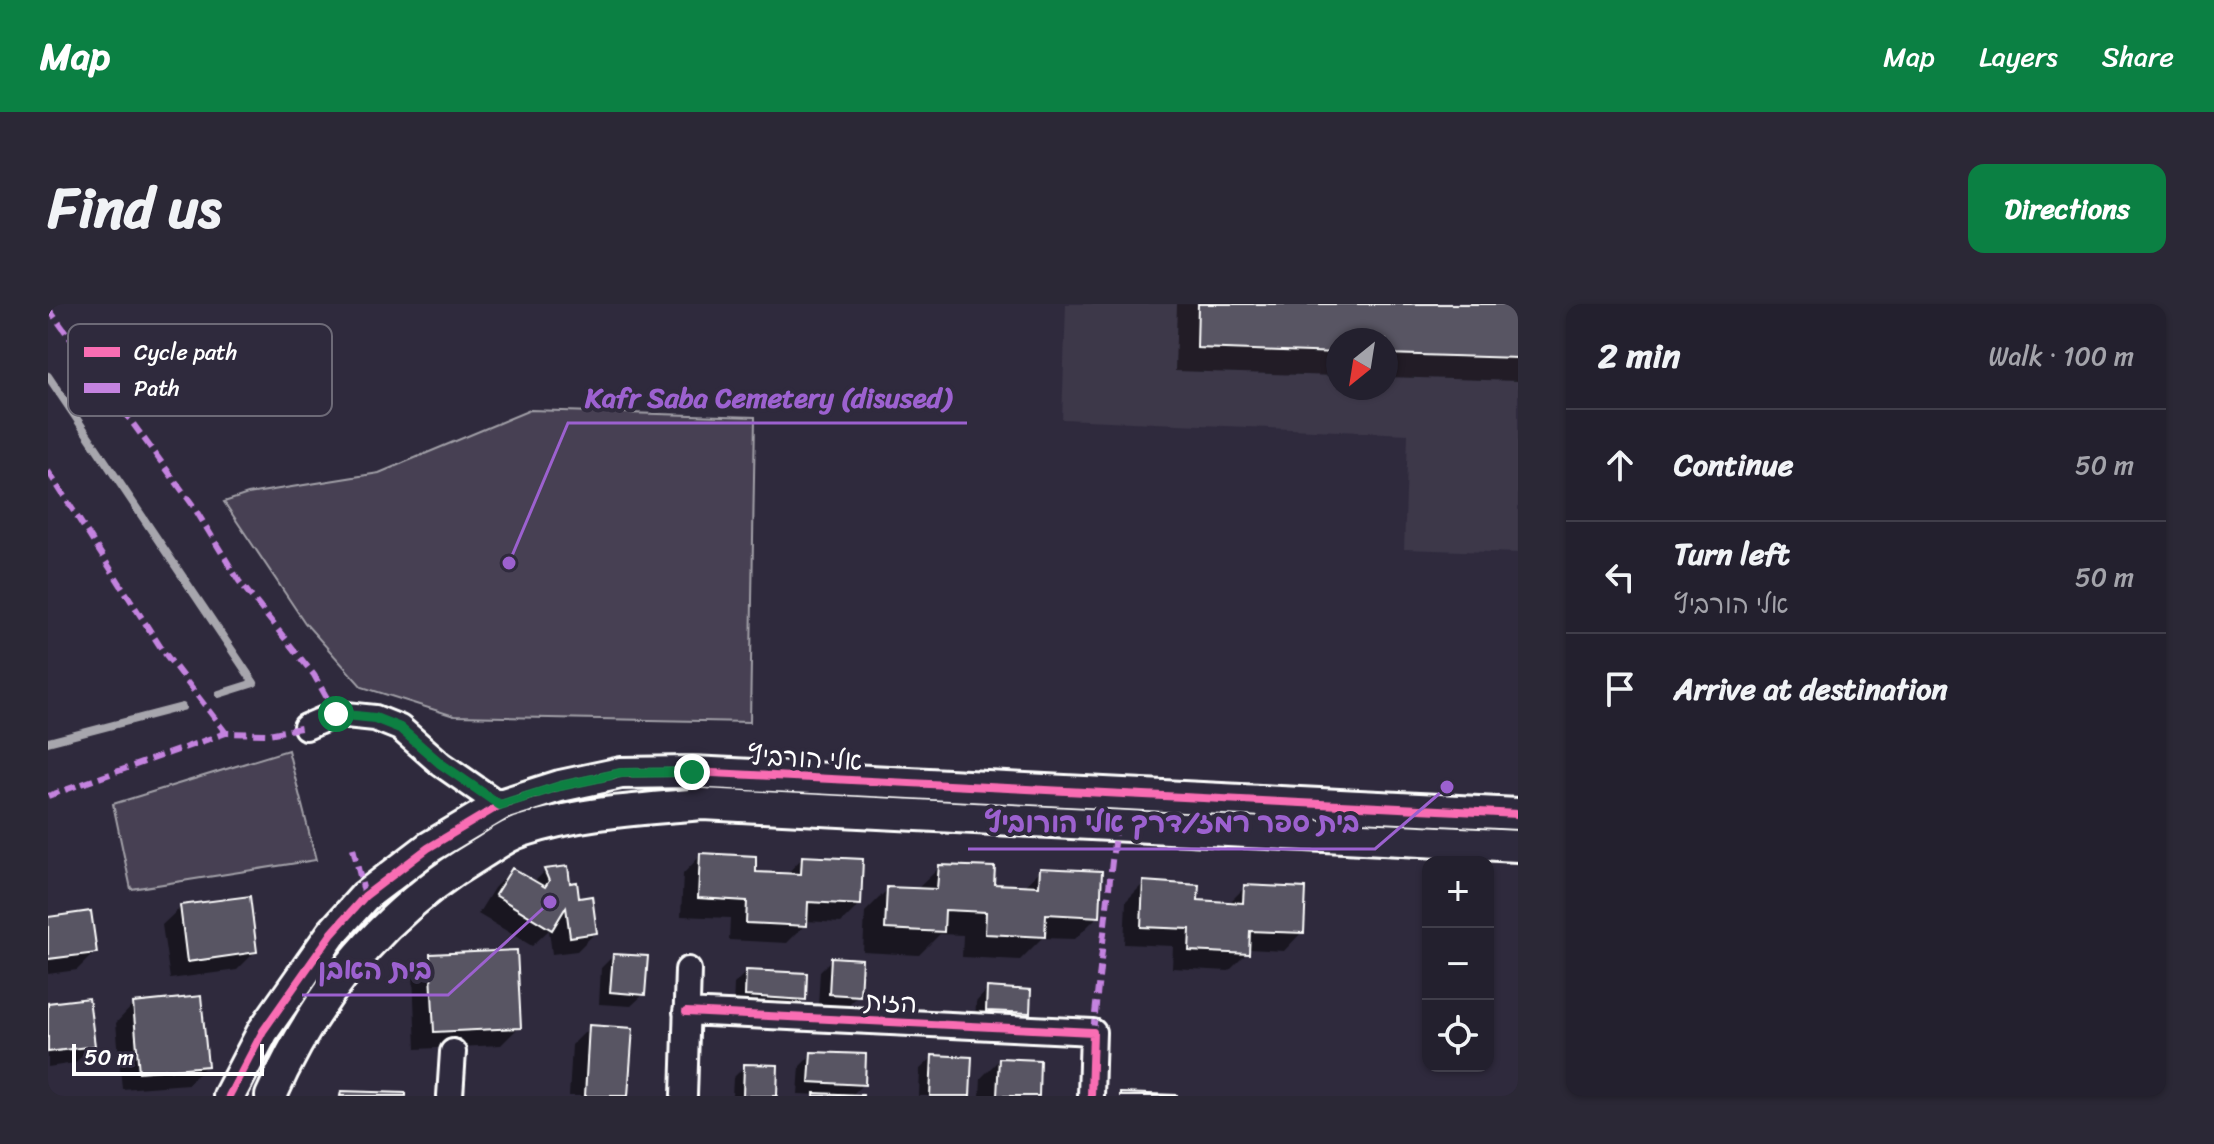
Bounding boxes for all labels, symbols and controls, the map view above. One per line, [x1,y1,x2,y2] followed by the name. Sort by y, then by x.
[40,23,110,90] text: Map
[1883,32,1935,81] text: Map
[1979,32,2058,81] text: Layers
[2102,32,2174,81] text: Share
[48,159,221,258] text: Find us
[1968,164,2166,253] button: Directions
[68,324,332,416] legend
[1598,326,1680,386] text: 2 min
[1326,328,1398,400] north arrow
[134,333,237,372] text: Cycle path
[1988,333,2134,379] text: Walk · 100 m
[134,369,180,408] text: Path
[568,371,967,423] callout: Kafr Saba Cemetery (disused)
[584,373,953,422] text: Kafr Saba Cemetery (disused)
[1674,438,1793,492] text: Continue
[2075,442,2134,488] text: 50 m
[1598,443,1642,487] icon: ahead
[1674,527,1790,581] text: Turn left
[2075,554,2134,600] text: 50 m
[1598,555,1642,599] icon: left
[1674,581,1788,627] text: אלי הורביץ
[1674,662,1948,716] text: Arrive at destination
[1598,667,1642,711] icon: arrive
[318,696,354,732] route start
[747,732,863,784] street label: אלי הורביץ
[674,754,710,790] route end
[968,797,1375,849] callout: בית ספר רמז/דרך אלי הורוביץ
[984,798,1360,847] text: בית ספר רמז/דרך אלי הורוביץ
[1422,856,1494,1072] map controls
[1422,856,1494,928] button: +
[1422,928,1494,1000] button: −
[302,943,448,995] callout: בית האבן
[318,945,432,994] text: בית האבן
[862,978,918,1026] street label: הזית
[1422,1000,1494,1072] button: locate
[84,1038,134,1077] text: 50 m
[72,1040,264,1076] scale bar

